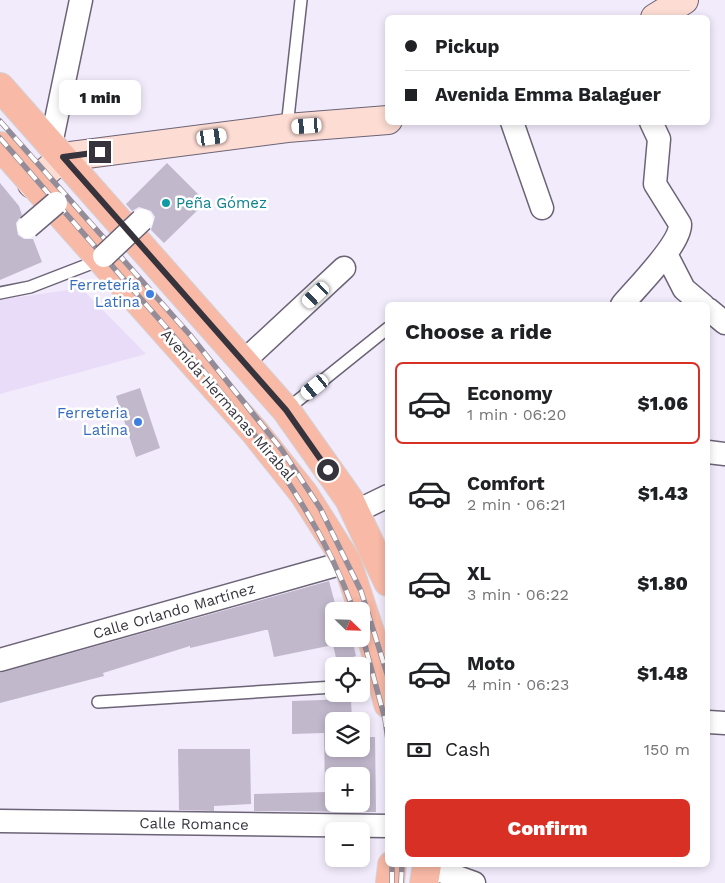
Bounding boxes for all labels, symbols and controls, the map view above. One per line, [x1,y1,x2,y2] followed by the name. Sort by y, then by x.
[435,35,499,58] text: Pickup
[59,80,141,114] callout: 1 min
[435,83,661,106] text: Avenida Emma Balaguer
[79,88,121,107] text: 1 min
[291,117,322,135] car
[196,127,227,147] car
[89,141,111,163] route end
[176,194,267,212] place label: Peña Gómez
[160,197,172,209] marker: Peña Gómez
[69,276,141,311] place label: Ferretería Latina
[299,279,332,311] car
[144,288,156,300] marker: Ferretería Latina
[405,319,552,344] text: Choose a ride
[157,326,299,485] street label: Avenida Hermanas Mirabal
[298,372,331,402] car
[407,381,452,426] icon: car
[467,382,552,405] text: Economy
[638,392,688,415] text: $1.06
[57,404,129,439] place label: Ferreteria Latina
[467,405,566,424] text: 1 min · 06:20
[132,416,144,428] marker: Ferreteria Latina
[317,459,339,481] route start
[407,471,452,516] icon: car
[467,472,545,495] text: Comfort
[638,482,688,505] text: $1.43
[467,495,566,514] text: 2 min · 06:21
[407,561,452,606] icon: car
[467,562,491,585] text: XL
[637,572,688,595] text: $1.80
[91,579,257,643] street label: Calle Orlando Martínez
[467,585,569,604] text: 3 min · 06:22
[325,602,370,648] north arrow
[325,602,370,867] map controls
[407,651,452,696] icon: car
[467,652,515,675] text: Moto
[325,657,370,702] button: locate
[637,662,688,685] text: $1.48
[467,675,569,694] text: 4 min · 06:23
[325,712,370,757] button: layers
[405,736,433,764] icon: cash
[445,738,491,761] text: Cash
[644,740,690,759] text: 150 m
[325,767,370,812] button: +
[405,799,690,857] button: Confirm
[139,814,249,834] street label: Calle Romance
[325,822,370,867] button: −

